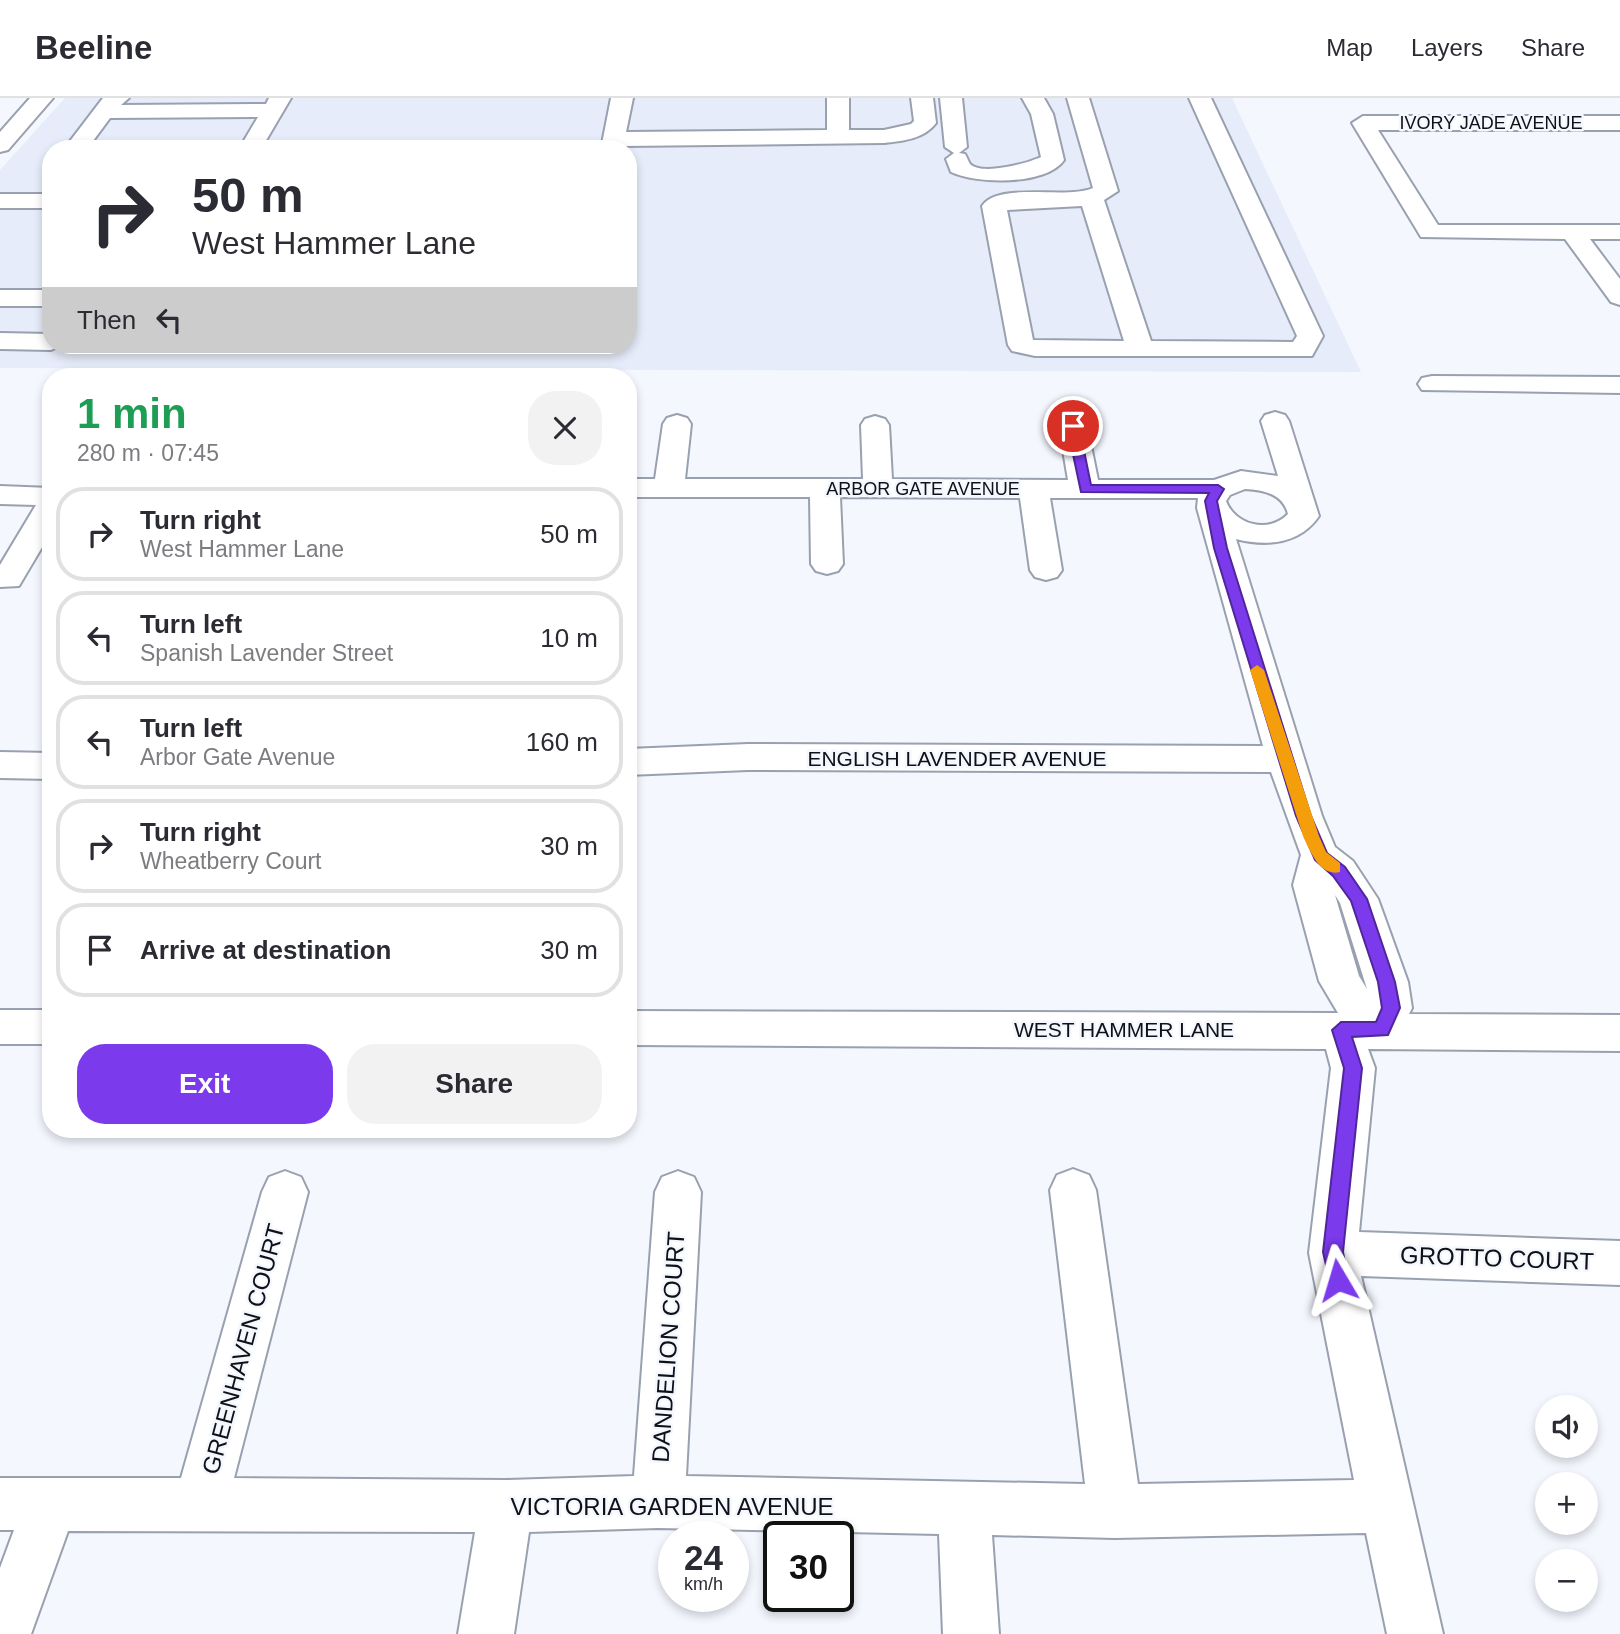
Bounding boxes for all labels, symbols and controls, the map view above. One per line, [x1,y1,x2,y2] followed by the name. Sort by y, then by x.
[35,29,152,66] text: Beeline
[1326,34,1373,61] text: Map
[1411,34,1483,61] text: Layers
[1521,34,1585,61] text: Share
[1399,113,1583,133] street label: IVORY JADE AVENUE
[77,168,168,259] icon: right
[192,168,304,222] text: 50 m
[192,225,476,261] text: West Hammer Lane
[150,301,188,339] icon: left
[77,305,136,335] text: Then
[77,390,187,437] text: 1 min
[528,391,602,465] button: close
[1043,396,1103,456] pin
[1054,407,1092,445] icon: arrive
[77,440,219,466] text: 280 m · 07:45
[826,479,1020,499] street label: ARBOR GATE AVENUE
[140,505,261,535] text: Turn right
[81,515,119,553] icon: right
[540,519,598,549] text: 50 m
[140,536,344,562] text: West Hammer Lane
[140,609,242,639] text: Turn left
[81,619,119,657] icon: left
[540,623,598,653] text: 10 m
[140,640,393,666] text: Spanish Lavender Street
[140,713,242,743] text: Turn left
[81,723,119,761] icon: left
[526,727,598,757] text: 160 m
[140,744,335,770] text: Arbor Gate Avenue
[807,747,1107,770] street label: ENGLISH LAVENDER AVENUE
[140,817,261,847] text: Turn right
[81,827,119,865] icon: right
[540,831,598,861] text: 30 m
[140,848,322,874] text: Wheatberry Court
[81,931,119,969] icon: arrive
[140,935,391,965] text: Arrive at destination
[540,935,598,965] text: 30 m
[1014,1018,1234,1041] street label: WEST HAMMER LANE
[77,1044,333,1124] button: Exit
[347,1044,602,1124] button: Share
[197,1221,289,1477] street label: GREENHAVEN COURT
[646,1230,690,1463] street label: DANDELION COURT
[1400,1241,1595,1275] street label: GROTTO COURT
[1301,1243,1375,1317] position arrow
[1535,1395,1598,1612] map controls
[1535,1395,1598,1458] button: sound
[1535,1472,1598,1535] button: +
[510,1493,834,1520] street label: VICTORIA GARDEN AVENUE
[763,1521,854,1612] speed limit sign: 30
[684,1538,723,1577] text: 24
[1535,1549,1598,1612] button: −
[684,1574,723,1594] text: km/h

